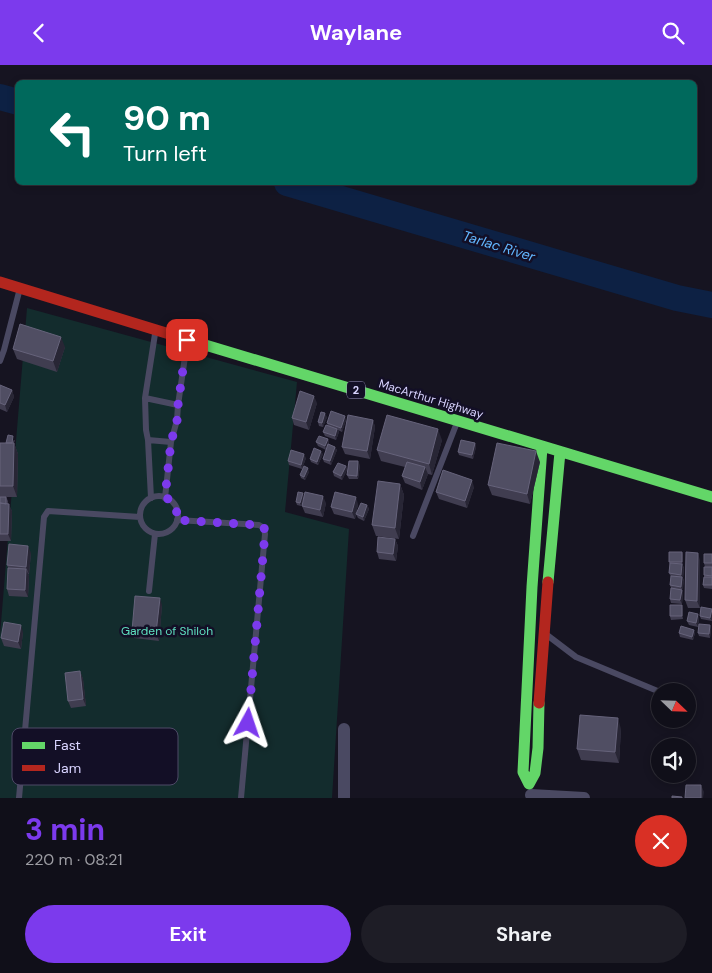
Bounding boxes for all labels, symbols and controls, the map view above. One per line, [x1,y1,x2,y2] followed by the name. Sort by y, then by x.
[310,18,402,47] text: Waylane
[25,19,53,47] icon: back
[659,19,687,47] icon: search
[123,95,211,141] text: 90 m
[40,100,105,165] icon: left
[123,139,207,168] text: Turn left
[461,226,538,266] water label: Tarlac River
[166,319,208,361] pin
[173,326,201,354] icon: arrive
[377,375,486,423] street label: MacArthur Highway
[347,381,365,399] road number: 2
[121,623,213,639] park label: Garden of Shiloh
[651,683,696,727] north arrow
[651,683,696,783] map controls
[221,696,273,748] position arrow
[12,728,178,785] legend
[54,736,81,754] text: Fast
[651,738,696,783] button: sound
[54,759,81,777] text: Jam
[25,810,105,849] text: 3 min
[635,815,687,867] button: close
[25,849,123,870] text: 220 m · 08:21
[25,905,351,963] button: Exit
[361,905,687,963] button: Share

